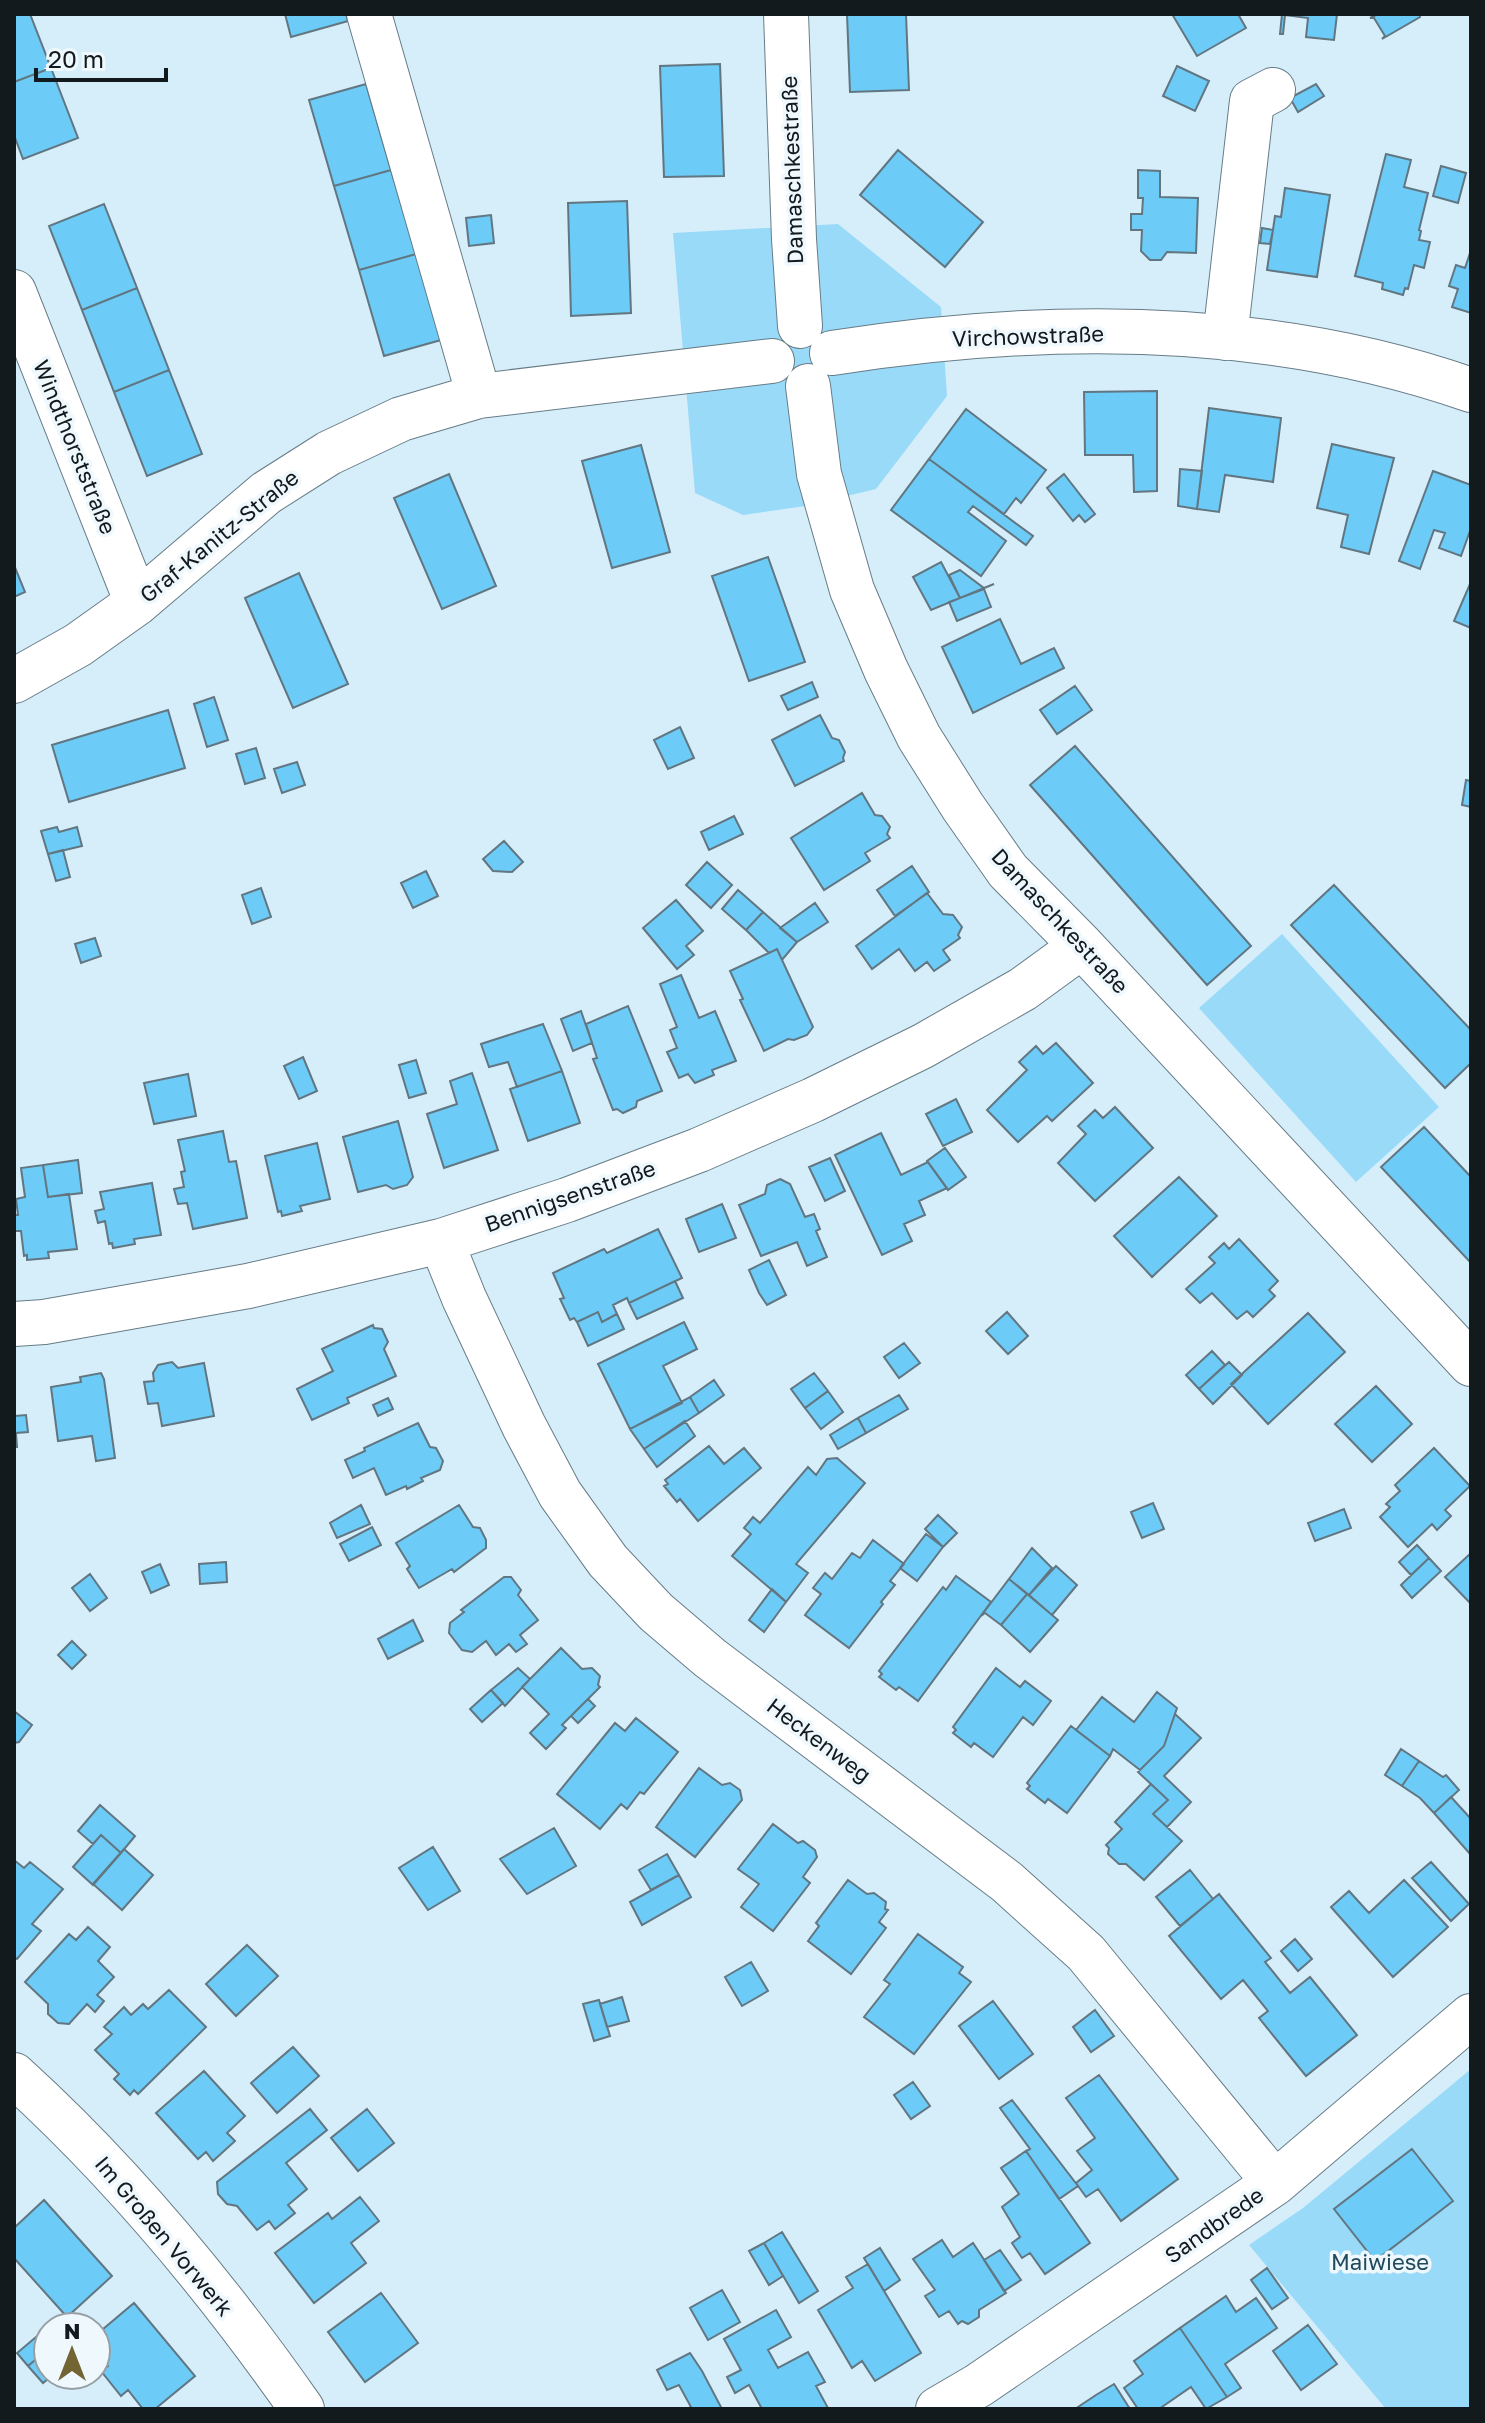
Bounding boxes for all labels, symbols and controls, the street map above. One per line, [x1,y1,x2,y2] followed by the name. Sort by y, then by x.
[36,32,166,82] scale bar
[48,44,104,73] text: 20 m
[775,75,808,265] street label: Damaschkestraße
[952,319,1104,352] street label: Virchowstraße
[28,356,123,538] street label: Windthorststraße
[134,463,304,608] street label: Graf-Kanitz-Straße
[986,843,1134,999] street label: Damaschkestraße
[481,1154,659,1237] street label: Bennigsenstraße
[762,1692,877,1788] street label: Heckenweg
[90,2150,239,2321] street label: Im Großen Vorwerk
[1159,2181,1268,2268] street label: Sandbrede
[1331,2248,1429,2275] park label: Maiwiese
[32,2311,112,2391] north arrow
[64,2317,80,2344] text: N

